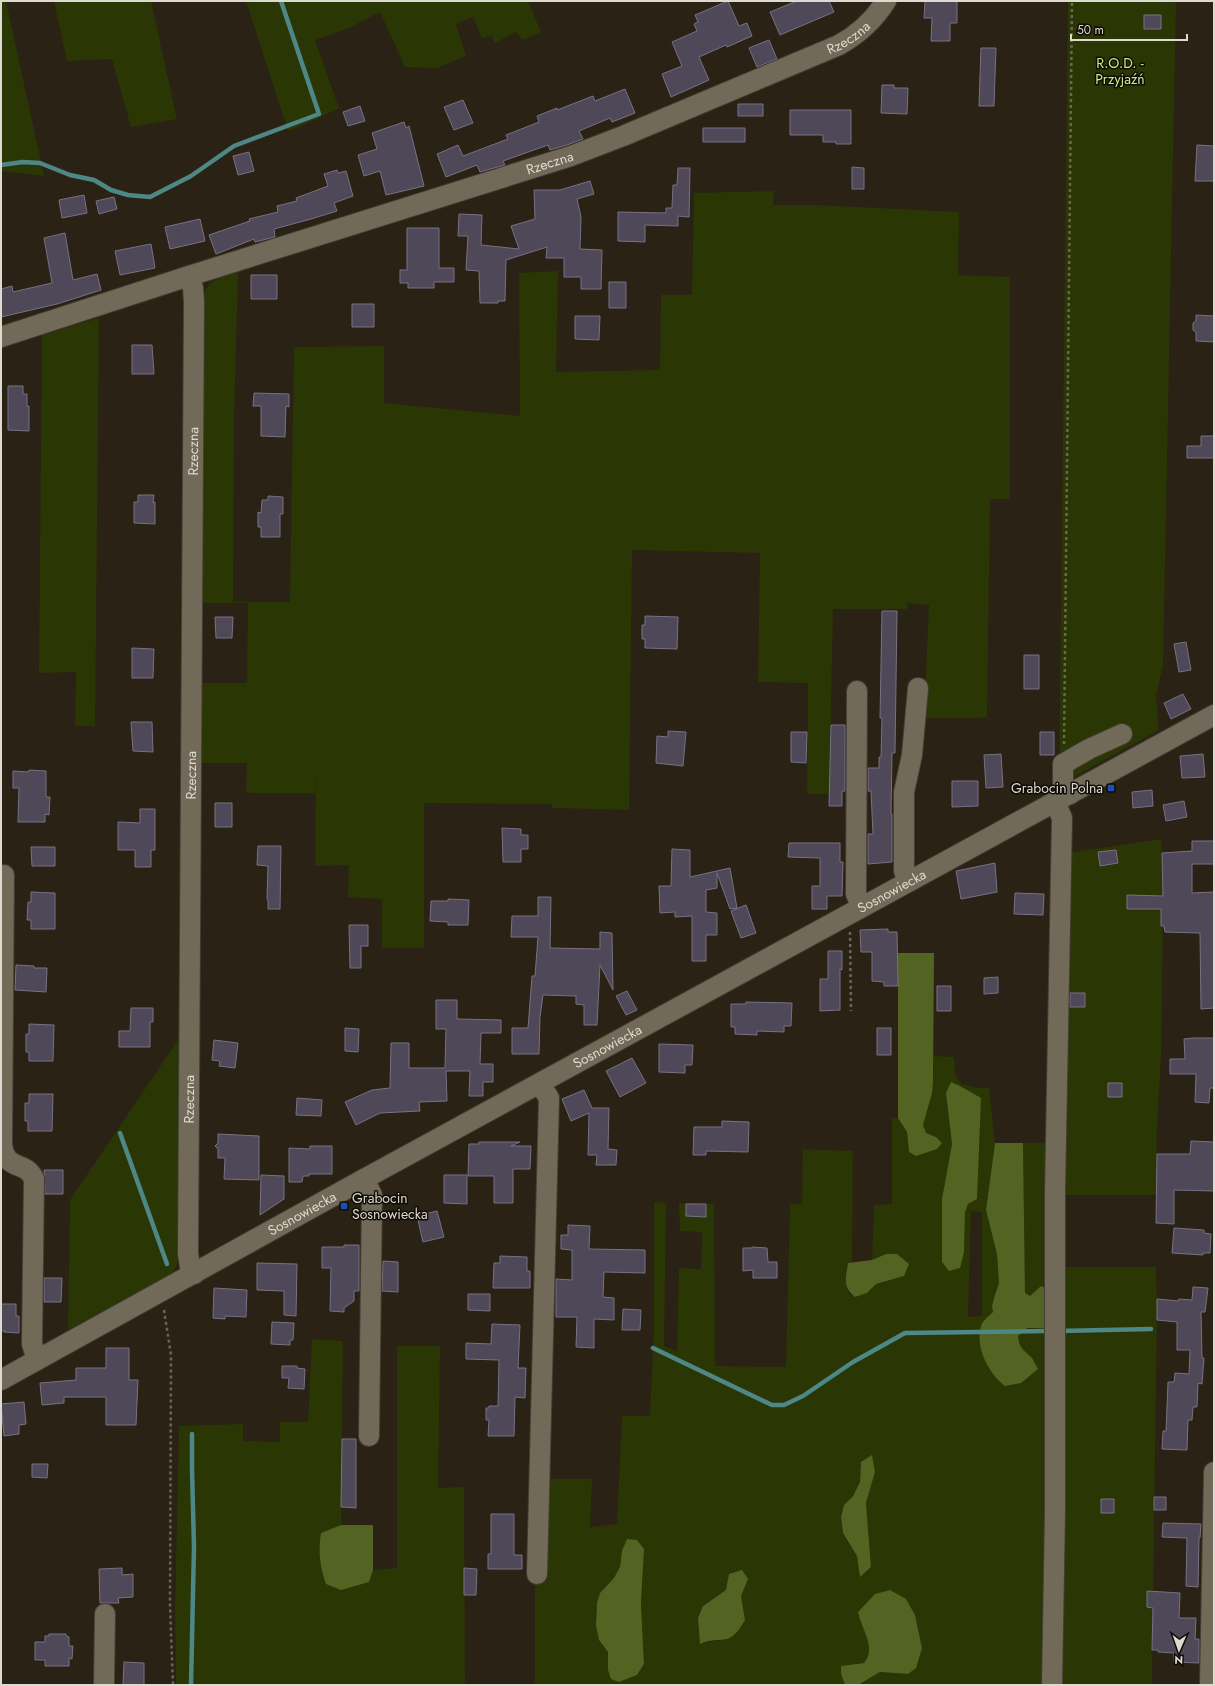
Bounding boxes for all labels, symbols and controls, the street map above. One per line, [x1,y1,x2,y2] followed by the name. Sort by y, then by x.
[1071,16,1187,42] scale bar
[823,17,875,59] street label: Rzeczna
[1077,21,1104,39] text: 50 m
[1095,53,1145,89] park label: R.O.D. - Przyjaźń
[524,146,576,180] street label: Rzeczna
[183,427,203,476] street label: Rzeczna
[181,751,201,800] street label: Rzeczna
[1011,778,1103,798] place label: Grabocin Polna
[1106,783,1116,793] marker: Grabocin Polna
[854,864,930,918] street label: Sosnowiecka
[569,1019,645,1073] street label: Sosnowiecka
[179,1075,199,1124] street label: Rzeczna
[264,1186,340,1240] street label: Sosnowiecka
[352,1188,428,1224] place label: Grabocin Sosnowiecka
[339,1201,349,1211] marker: Grabocin Sosnowiecka
[1159,1630,1199,1670] north arrow
[1174,1652,1183,1668] text: N

